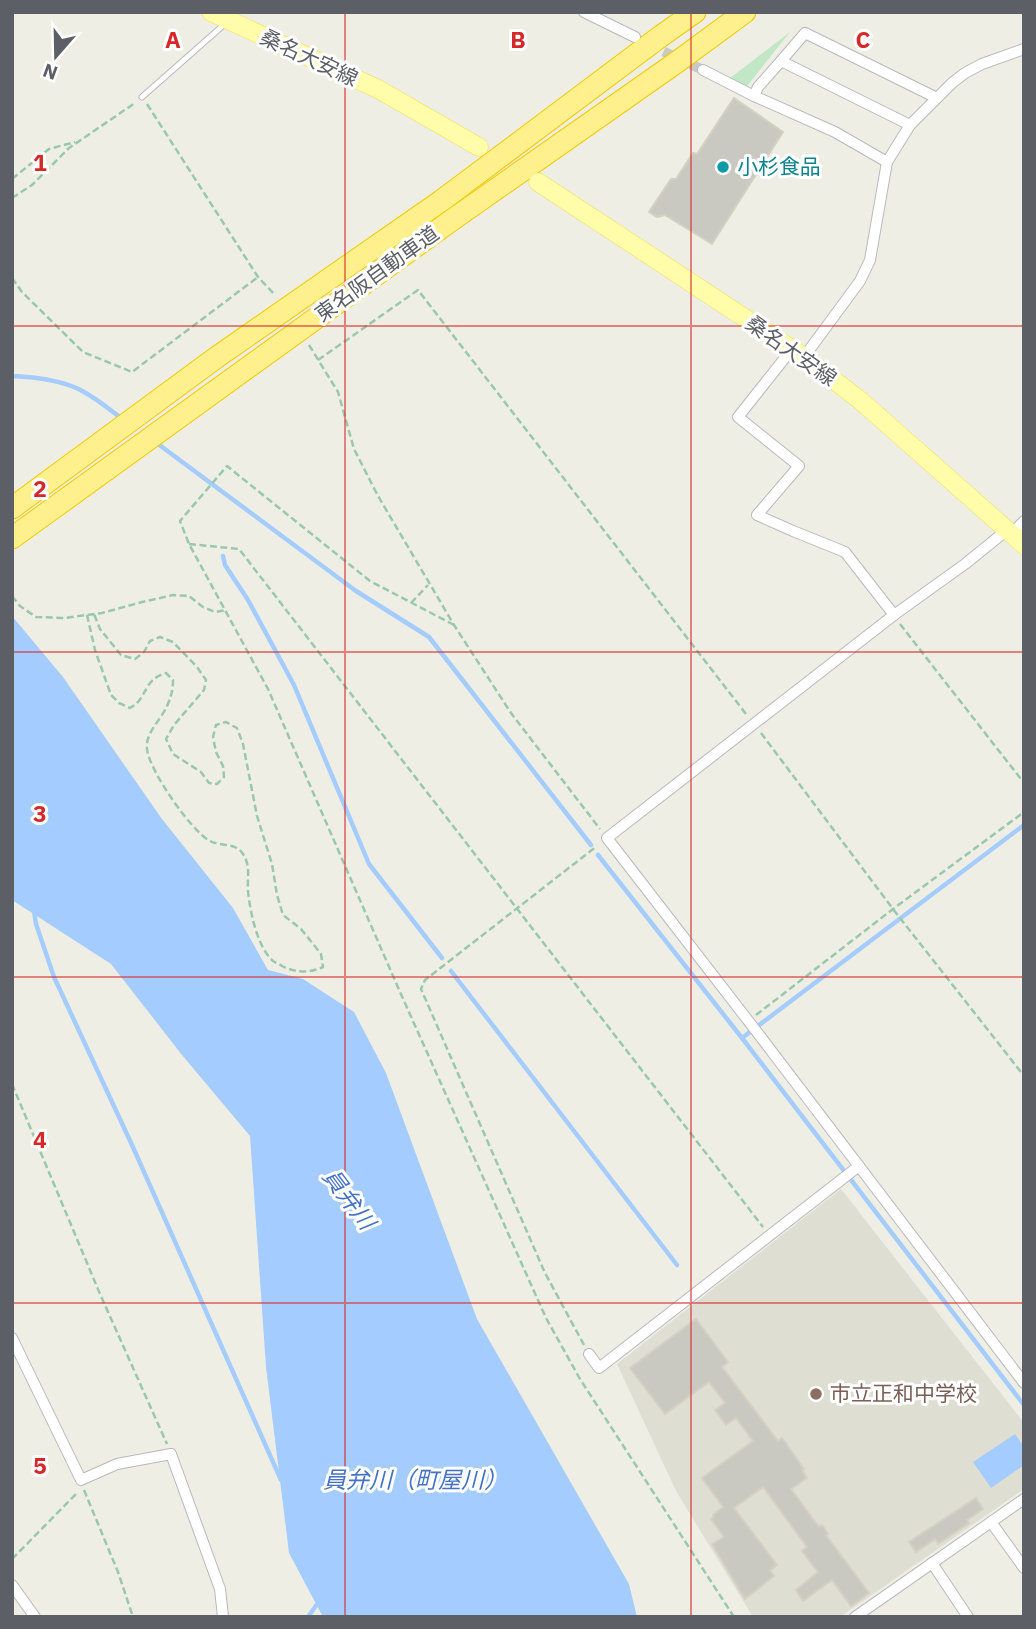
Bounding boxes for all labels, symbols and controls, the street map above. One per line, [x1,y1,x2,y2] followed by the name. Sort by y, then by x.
[21,21,91,91] north arrow
[256,22,363,92] street label: 桑名大安線
[165,24,181,54] text: A
[510,24,526,54] text: B
[856,24,871,54] text: C
[40,58,61,86] text: N
[33,147,47,177] text: 1
[737,152,821,180] place label: 小杉食品
[715,159,731,175] marker: 小杉食品
[309,219,444,328] street label: 東名阪自動車道
[741,309,843,392] street label: 桑名大安線
[33,473,47,503] text: 2
[33,798,47,828] text: 3
[33,1124,47,1154] text: 4
[317,1162,384,1237] water label: 員弁川
[830,1379,977,1407] place label: 市立正和中学校
[808,1386,824,1402] marker: 市立正和中学校
[33,1450,47,1480] text: 5
[323,1464,507,1494] water label: 員弁川（町屋川）

